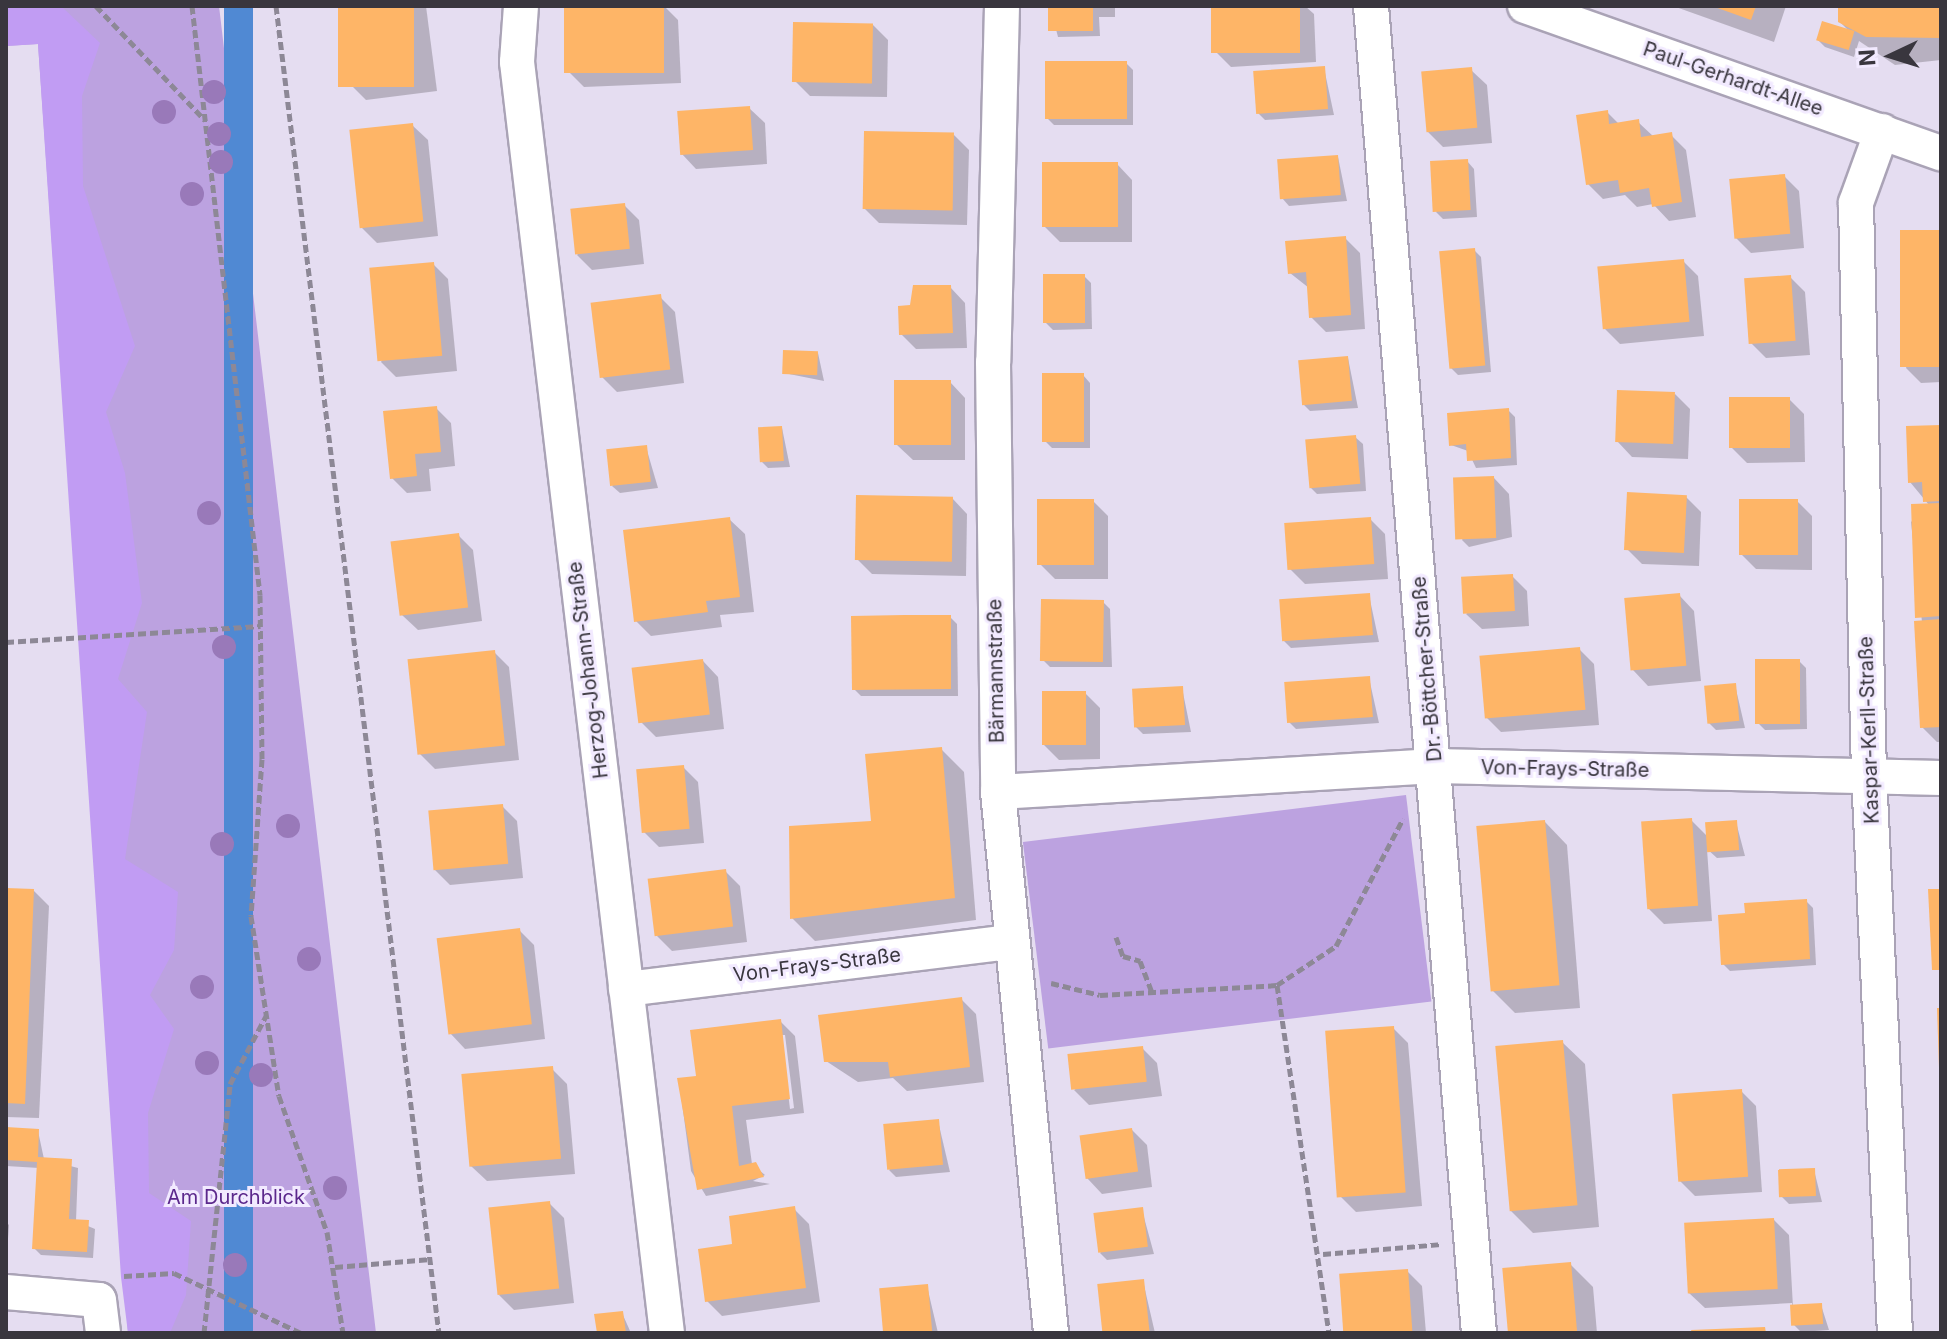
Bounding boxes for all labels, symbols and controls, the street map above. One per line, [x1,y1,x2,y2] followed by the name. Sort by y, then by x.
[1851,16,1931,96] north arrow
[1640,37,1826,121] street label: Paul-Gerhardt-Allee
[1854,48,1881,67] text: N
[563,560,613,780] street label: Herzog-Johann-Straße
[1407,575,1447,763] street label: Dr.-Böttcher-Straße
[983,599,1009,743] street label: Bärmannstraße
[1854,636,1884,824] street label: Kaspar-Kerll-Straße
[1481,756,1649,782] street label: Von-Frays-Straße
[732,943,902,987] street label: Von-Frays-Straße
[167,1185,305,1209] park label: Am Durchblick

